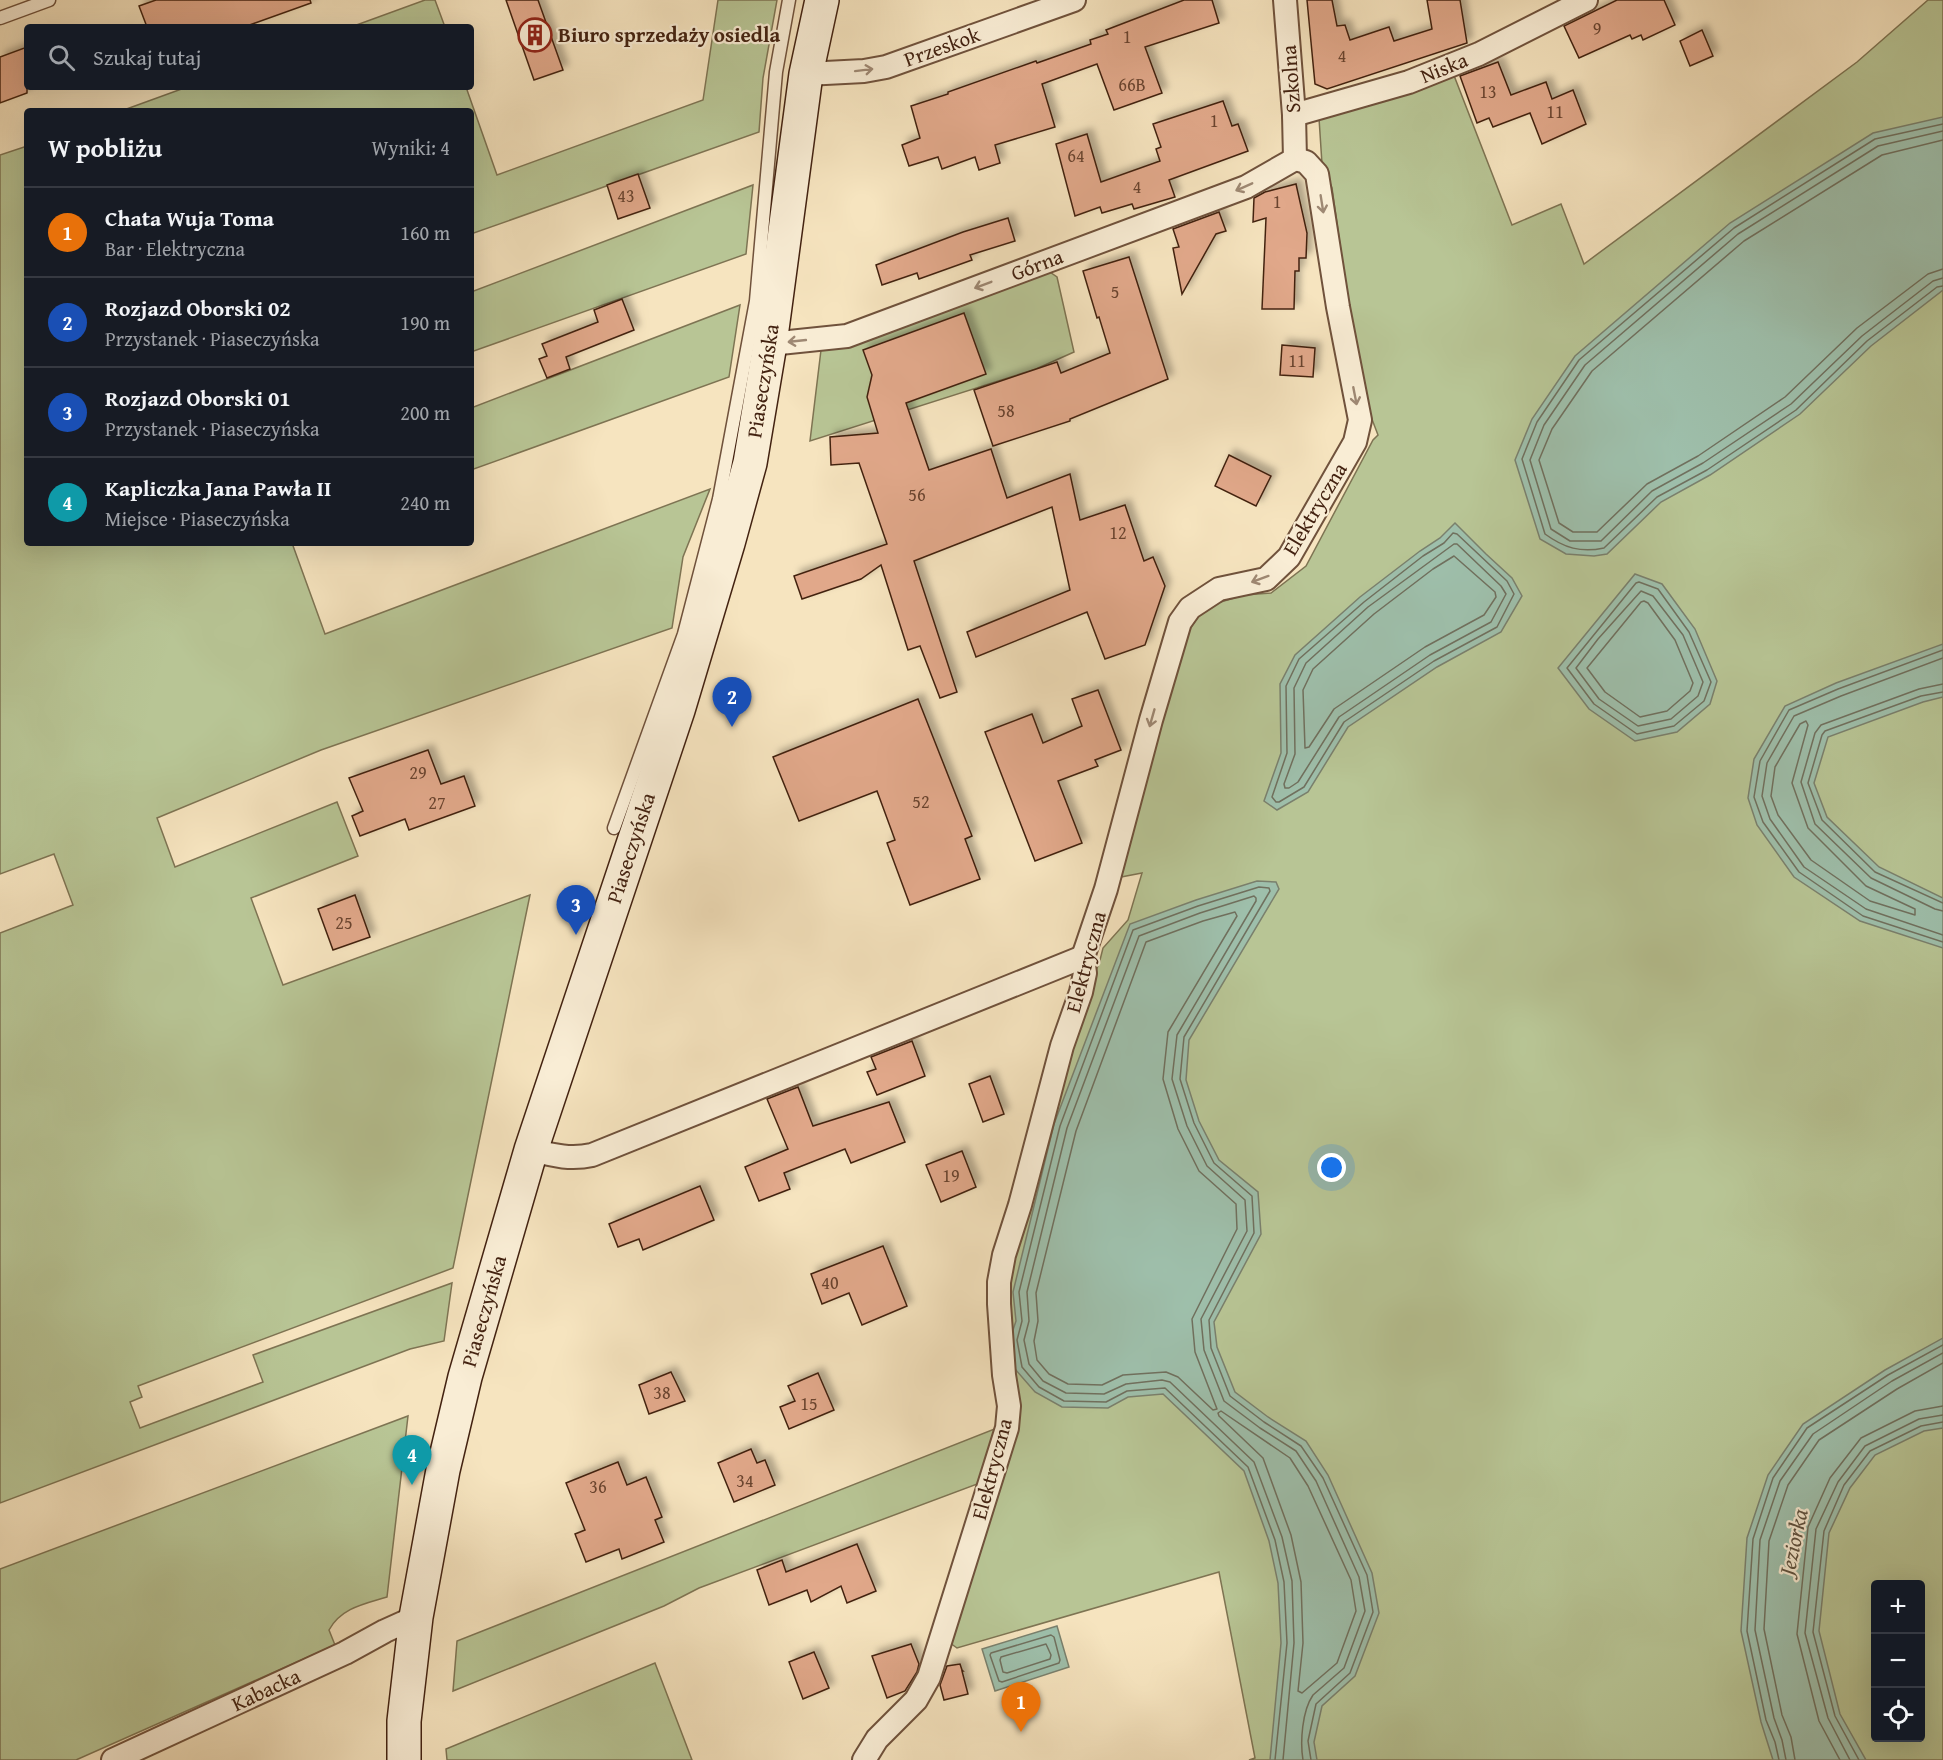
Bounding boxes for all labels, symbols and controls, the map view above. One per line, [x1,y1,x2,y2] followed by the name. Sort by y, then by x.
[1593,15,1601,42] house number: 9
[517,17,553,53] building icon: Biuro sprzedaży osiedla
[899,18,985,75] street label: Przeskok
[558,19,780,50] place label: Biuro sprzedaży osiedla
[1123,23,1131,50] house number: 1
[24,24,474,90] search box
[45,41,78,74] icon: search
[93,41,201,73] text: Szukaj tutaj
[1338,42,1346,69] house number: 4
[1273,44,1308,114] street label: Szkolna
[1415,44,1472,91] street label: Niska
[854,65,873,76] one-way arrow
[1118,71,1146,98] house number: 66B
[1479,78,1497,105] house number: 13
[1546,98,1564,125] house number: 11
[1210,107,1218,134] house number: 1
[48,128,162,167] text: W pobliżu
[372,133,450,162] text: Wyniki: 4
[1067,142,1085,169] house number: 64
[1133,173,1141,200] house number: 4
[1235,181,1253,193] one-way arrow
[617,182,635,209] house number: 43
[1273,188,1281,215] house number: 1
[1316,194,1327,214] one-way arrow
[105,202,274,234] text: Chata Wuja Toma
[62,218,73,247] text: 1
[400,218,450,247] text: 160 m
[105,234,245,263] text: Bar · Elektryczna
[1006,240,1067,289] street label: Górna
[1111,278,1119,305] house number: 5
[974,280,993,291] one-way arrow
[105,292,291,324] text: Rozjazd Oborski 02
[62,308,73,337] text: 2
[400,308,450,337] text: 190 m
[738,322,787,440] street label: Piaseczyńska
[105,324,320,353] text: Przystanek · Piaseczyńska
[788,336,808,347] one-way arrow
[1288,347,1306,374] house number: 11
[105,382,291,414] text: Rozjazd Oborski 01
[1350,386,1361,406] one-way arrow
[997,397,1015,424] house number: 58
[62,398,73,427] text: 3
[400,398,450,427] text: 200 m
[105,414,320,443] text: Przystanek · Piaseczyńska
[1275,456,1355,561] street label: Elektryczna
[105,472,331,504] text: Kapliczka Jana Pawła II
[908,481,926,508] house number: 56
[62,488,73,517] text: 4
[400,488,450,517] text: 240 m
[105,504,290,533] text: Miejsce · Piaseczyńska
[1109,519,1127,546] house number: 12
[1252,574,1270,585] one-way arrow
[712,678,752,727] pin: 2
[1146,708,1157,727] one-way arrow
[409,759,427,786] house number: 29
[598,788,663,907] street label: Piaseczyńska
[912,788,930,815] house number: 52
[428,789,446,816] house number: 27
[556,886,596,935] pin: 3
[1057,908,1114,1016] street label: Elektryczna
[335,909,353,936] house number: 25
[1317,1153,1346,1182] your location
[942,1162,960,1189] house number: 19
[453,1251,514,1370] street label: Piaseczyńska
[821,1269,839,1296] house number: 40
[653,1379,671,1406] house number: 38
[800,1390,818,1417] house number: 15
[963,1415,1020,1523] street label: Elektryczna
[392,1436,432,1485] pin: 4
[736,1467,754,1494] house number: 34
[589,1473,607,1500] house number: 36
[1770,1506,1816,1582] water label: Jeziorka
[1871,1580,1925,1742] map controls
[1871,1580,1925,1634] button: +
[1871,1634,1925,1688] button: −
[226,1660,305,1719] street label: Kabacka
[1002,1682,1040,1732] pin: 1
[1871,1688,1925,1742] button: locate

